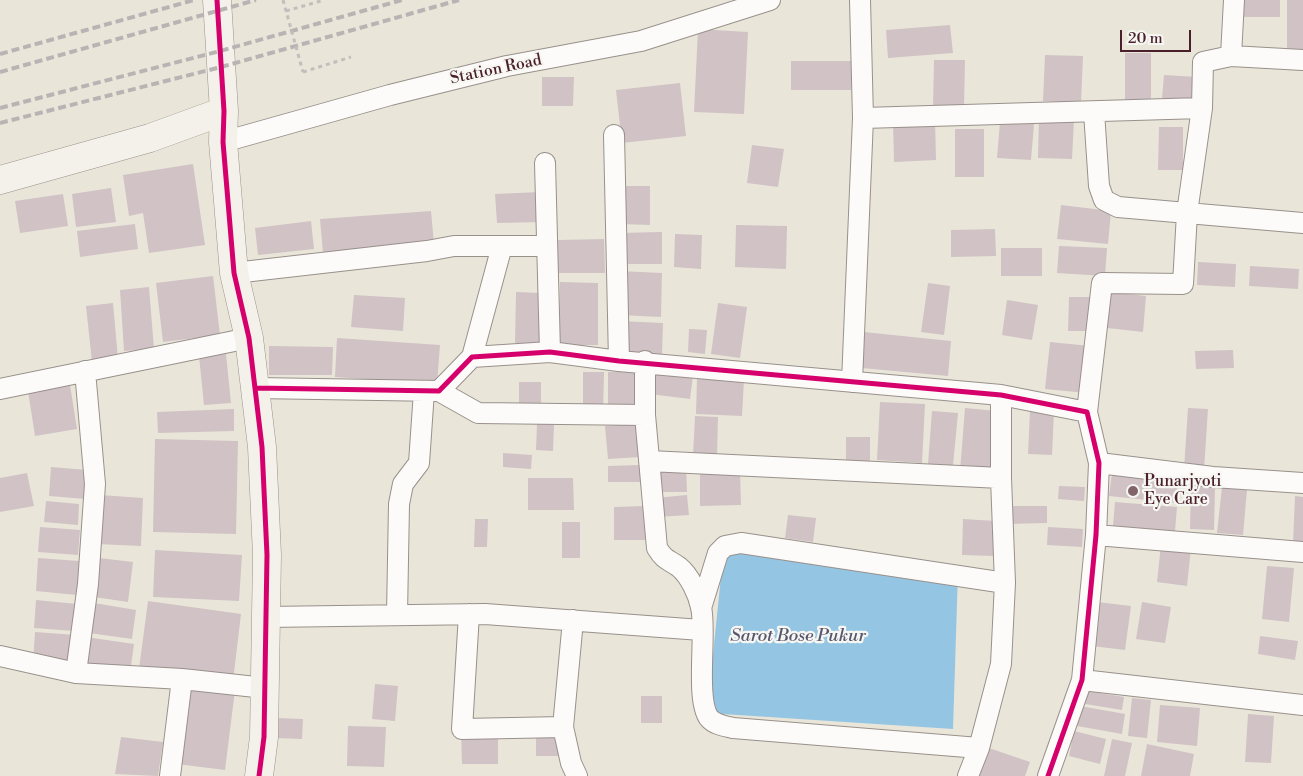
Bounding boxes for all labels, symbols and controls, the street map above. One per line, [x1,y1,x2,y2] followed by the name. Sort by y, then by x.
[1123,20,1194,52] scale bar
[1128,29,1163,48] text: 20 m
[448,51,544,89] street label: Station Road
[1144,472,1222,510] place label: Punarjyoti Eye Care
[1126,484,1140,498] marker: Punarjyoti Eye Care
[730,626,866,648] water label: Sarot Bose Pukur

